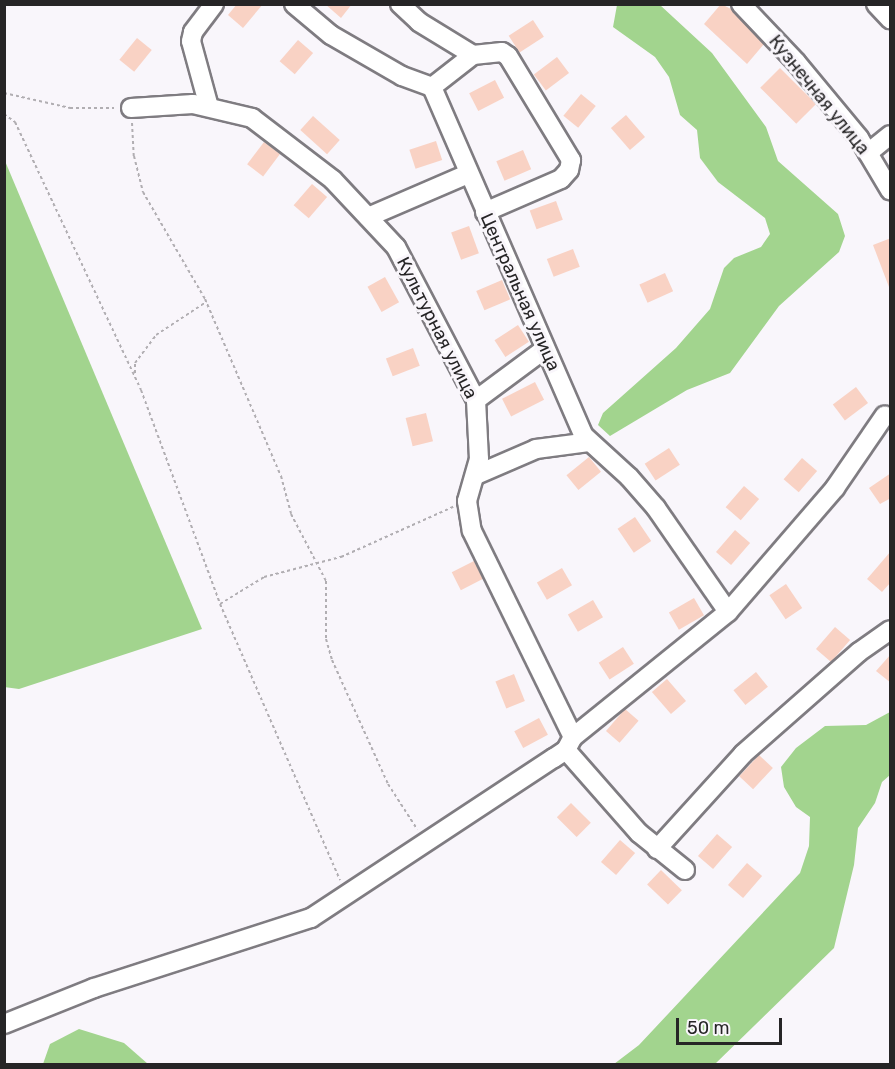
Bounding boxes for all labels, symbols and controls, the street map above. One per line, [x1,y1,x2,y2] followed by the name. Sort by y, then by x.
[764,31,874,159] street label: Кузнечная улица
[475,210,565,374] street label: Центральная улица
[392,254,482,402] street label: Культурная улица
[679,1006,786,1044] scale bar
[687,1017,730,1039] text: 50 m

